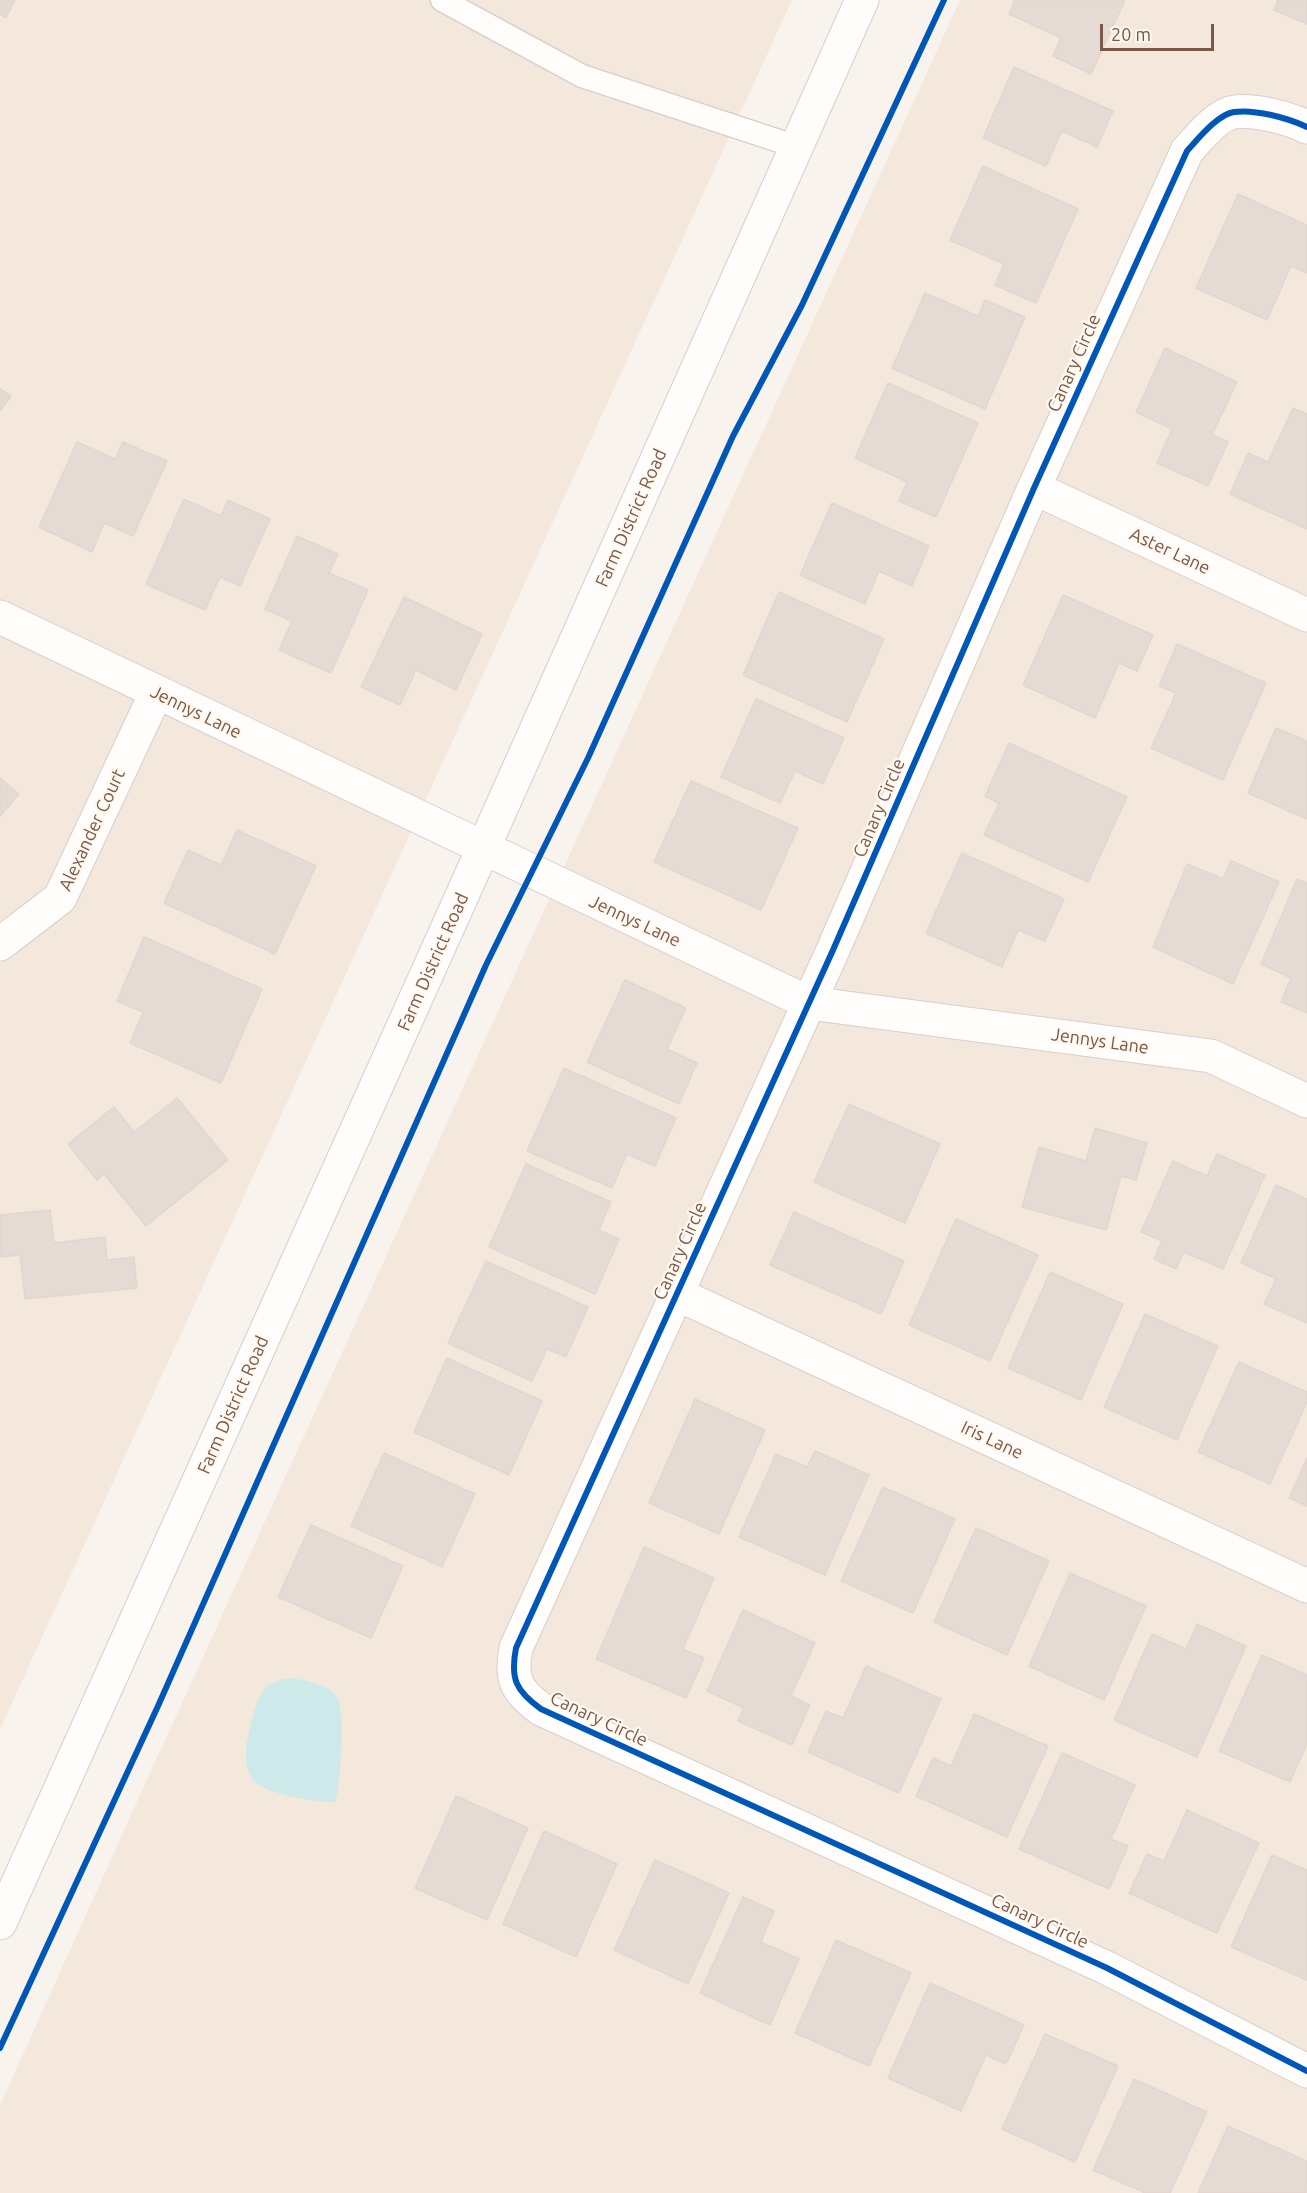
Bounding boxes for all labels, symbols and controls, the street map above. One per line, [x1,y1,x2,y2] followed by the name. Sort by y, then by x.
[1103,12,1217,50] scale bar
[1111,24,1151,44] text: 20 m
[1043,311,1105,415] street label: Canary Circle
[591,446,671,590] street label: Farm District Road
[1126,523,1214,579] street label: Aster Lane
[147,681,245,743] street label: Jennys Lane
[849,755,909,861] street label: Canary Circle
[54,766,130,894] street label: Alexander Court
[393,890,473,1034] street label: Farm District Road
[586,890,684,952] street label: Jennys Lane
[1050,1023,1150,1059] street label: Jennys Lane
[649,1199,711,1303] street label: Canary Circle
[193,1333,273,1477] street label: Farm District Road
[957,1416,1027,1464] street label: Iris Lane
[547,1687,651,1751] street label: Canary Circle
[988,1889,1092,1953] street label: Canary Circle

